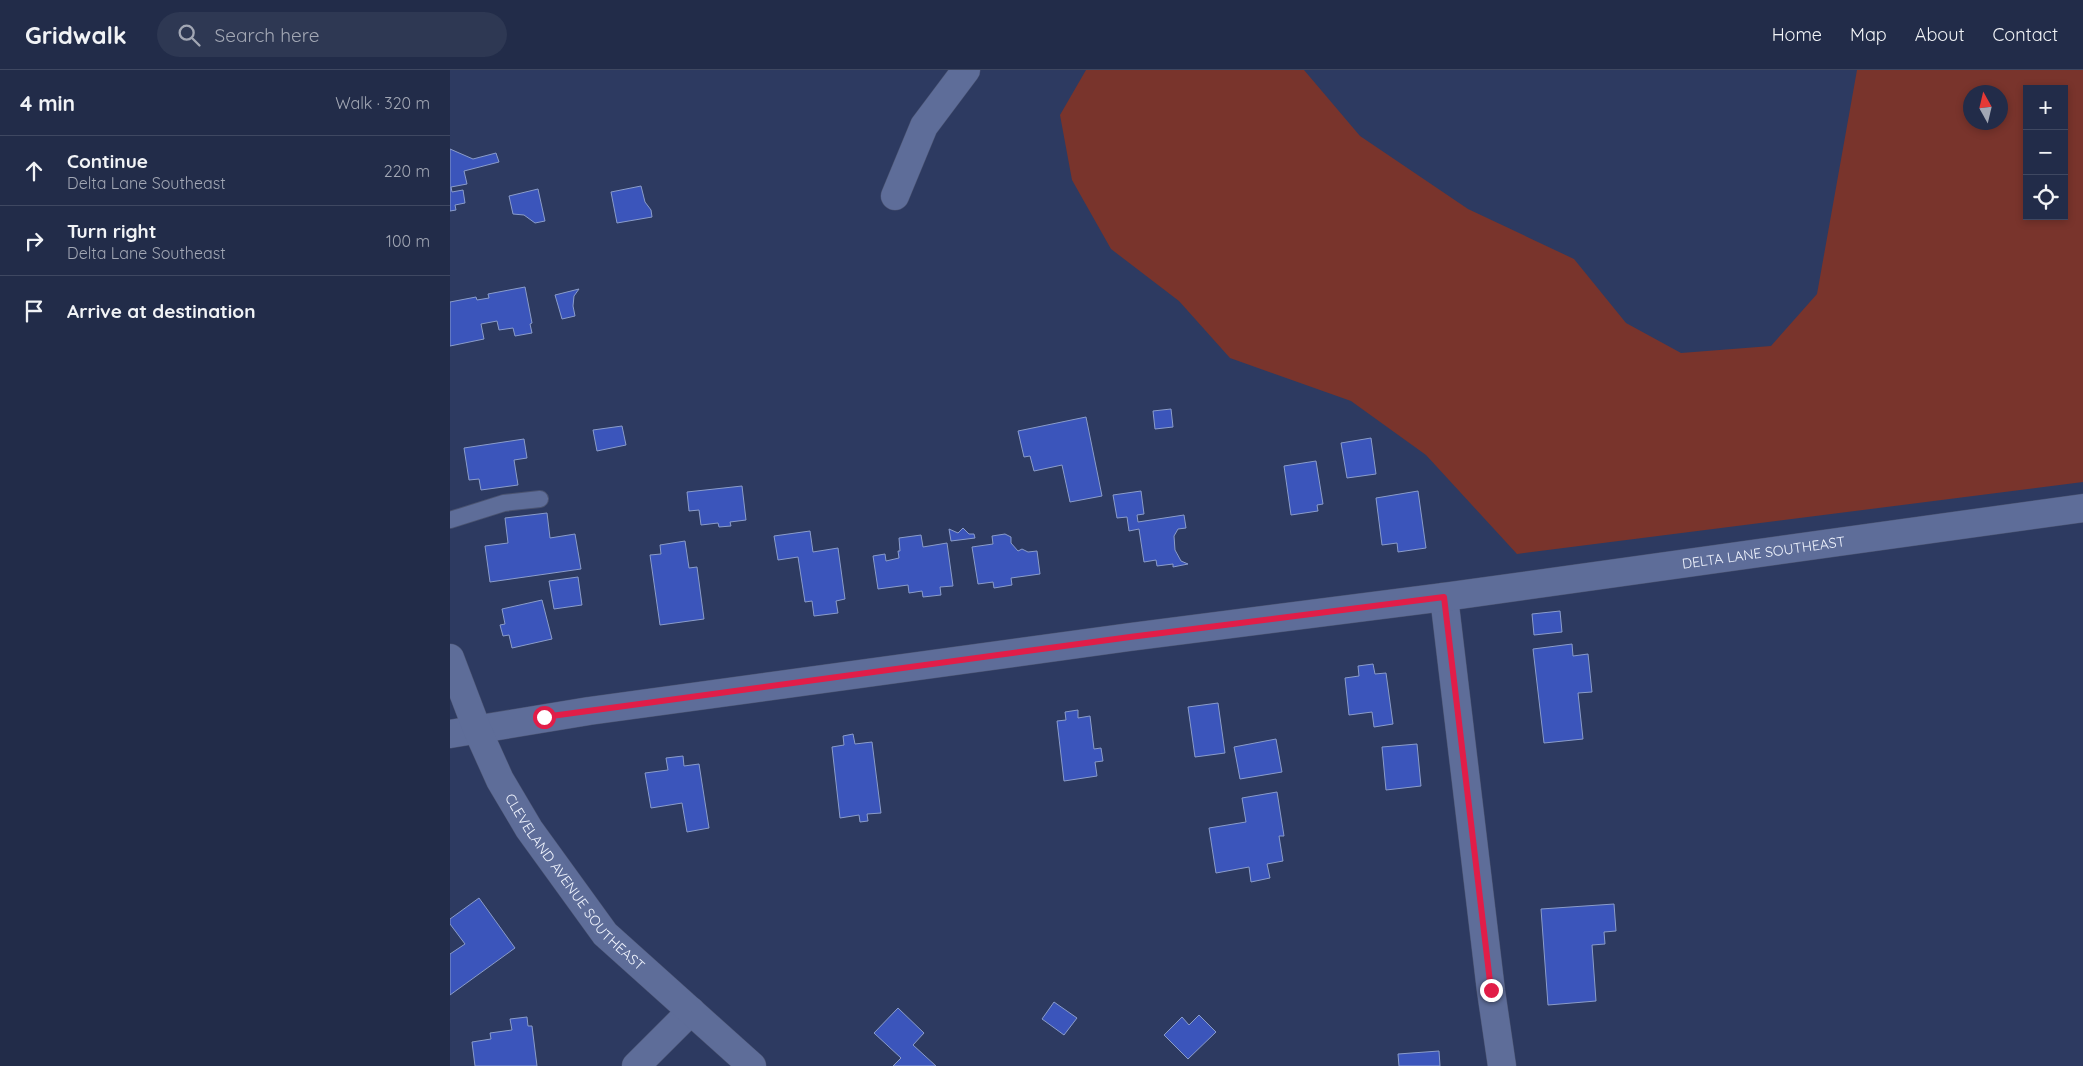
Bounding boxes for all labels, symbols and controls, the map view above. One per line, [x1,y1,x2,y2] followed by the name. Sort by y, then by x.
[157,12,507,57] search box
[25,20,127,50] text: Gridwalk
[175,21,203,49] icon: search
[215,23,319,47] text: Search here
[1772,23,1822,46] text: Home
[1850,23,1887,46] text: Map
[1915,23,1965,46] text: About
[1993,23,2058,46] text: Contact
[1963,85,2008,130] north arrow
[2023,85,2068,220] map controls
[2023,85,2068,130] button: +
[20,90,75,116] text: 4 min
[335,93,430,113] text: Walk · 320 m
[2023,130,2068,175] button: −
[67,149,148,173] text: Continue
[20,157,48,185] icon: ahead
[384,161,430,181] text: 220 m
[67,173,226,193] text: Delta Lane Southeast
[2023,175,2068,220] button: locate
[67,219,156,243] text: Turn right
[20,227,48,255] icon: right
[386,231,430,251] text: 100 m
[67,243,226,263] text: Delta Lane Southeast
[20,297,48,325] icon: arrive
[67,299,256,323] text: Arrive at destination
[1681,532,1846,573] street label: DELTA LANE SOUTHEAST
[533,706,556,729] route start
[501,790,649,974] street label: CLEVELAND AVENUE SOUTHEAST
[1480,979,1503,1002] route end

